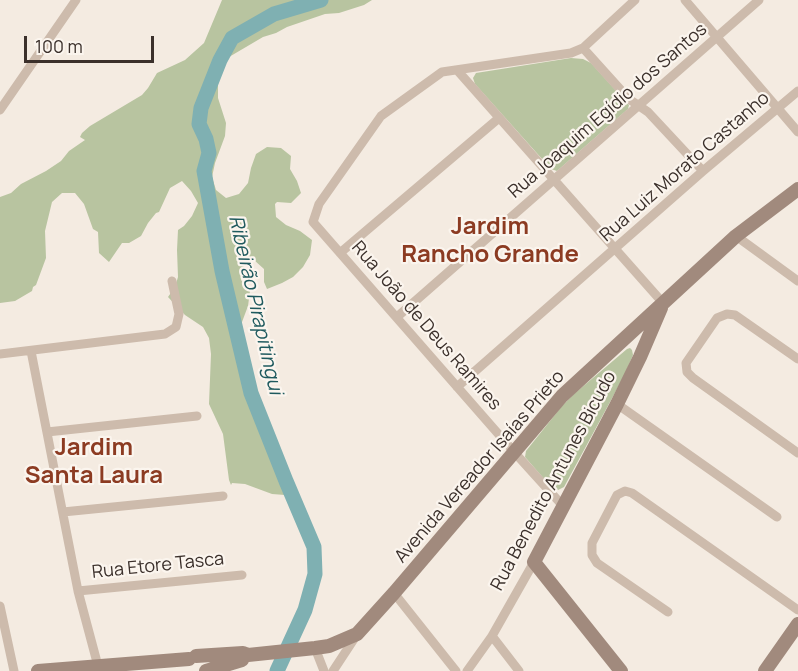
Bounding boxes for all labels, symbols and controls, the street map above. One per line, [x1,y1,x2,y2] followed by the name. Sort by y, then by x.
[504,19,712,203] street label: Rua Joaquim Egídio dos Santos
[27,24,158,62] scale bar
[35,34,83,58] text: 100 m
[596,88,774,246] street label: Rua Luiz Morato Castanho
[223,213,287,397] water label: Ribeirão Pirapitingui
[401,213,579,269] district label: Jardim Rancho Grande
[347,237,505,415] street label: Rua João de Deus Ramires
[391,366,569,568] street label: Avenida Vereador Isaías Prieto
[487,368,621,594] street label: Rua Benedito Antunes Bicudo
[25,434,163,490] district label: Jardim Santa Laura
[91,548,225,584] street label: Rua Etore Tasca

